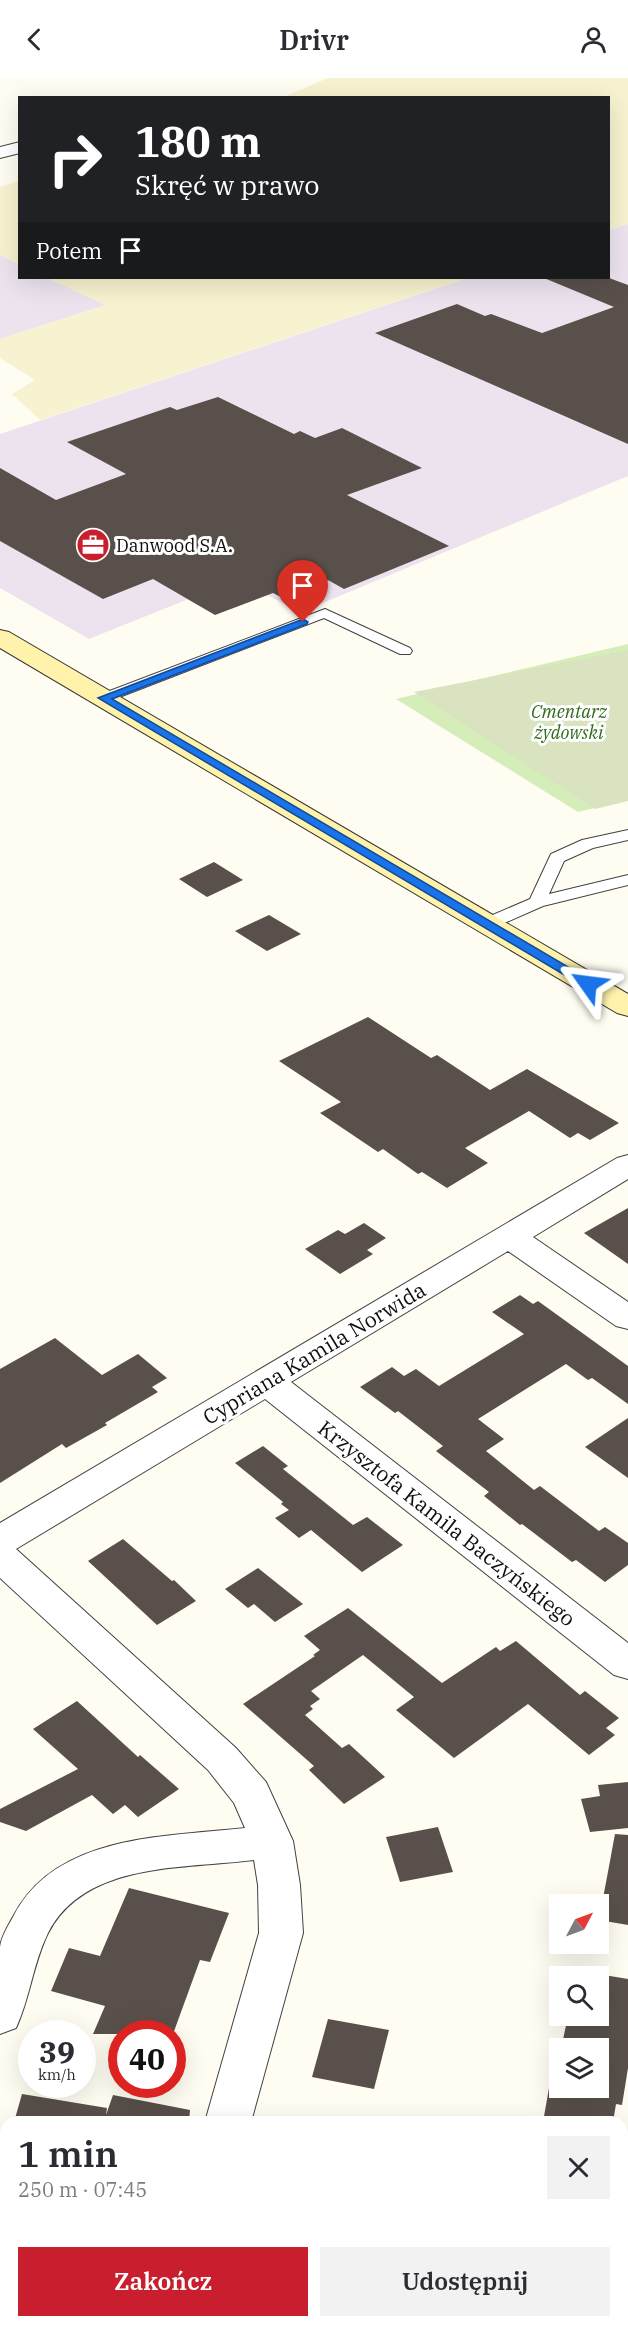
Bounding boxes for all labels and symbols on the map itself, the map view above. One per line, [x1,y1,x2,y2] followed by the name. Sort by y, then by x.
[75,527,111,563] office icon: Danwood S.A.
[116,534,233,557] place label: Danwood S.A.
[277,560,328,622] pin
[531,700,608,744] park label: Cmentarz żydowski
[556,952,620,1016] position arrow
[197,1275,431,1431] street label: Cypriana Kamila Norwida
[313,1414,581,1632] street label: Krzysztofa Kamila Baczyńskiego
[549,1894,609,1954] north arrow
[108,2020,186,2098] speed limit sign: 40

